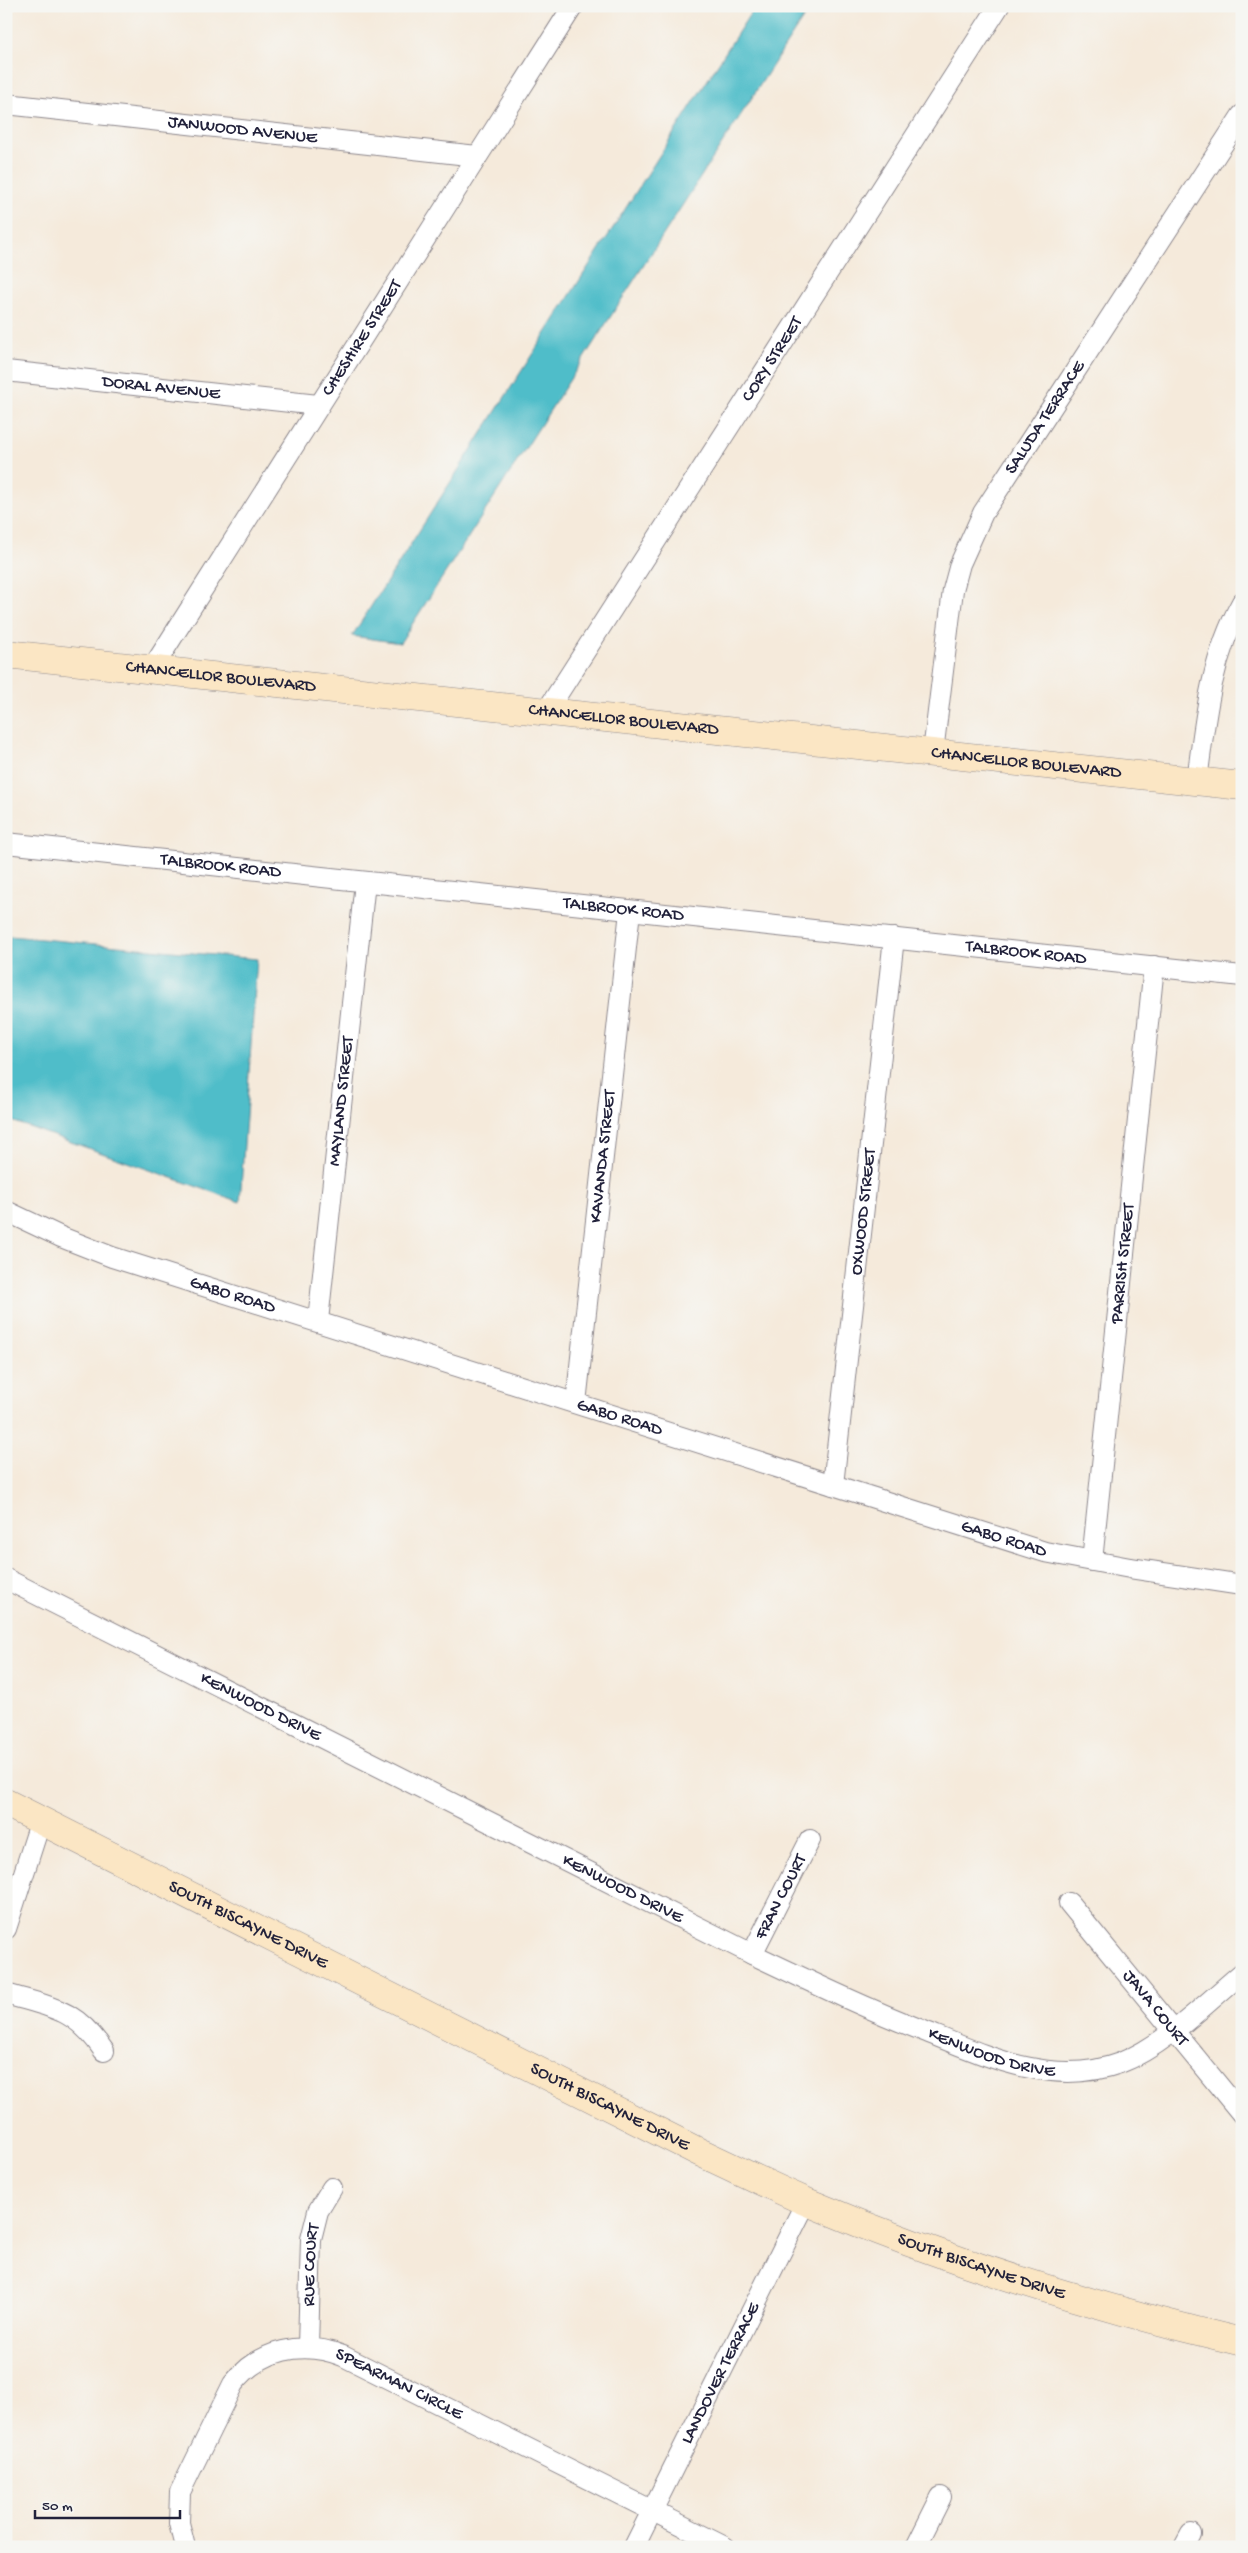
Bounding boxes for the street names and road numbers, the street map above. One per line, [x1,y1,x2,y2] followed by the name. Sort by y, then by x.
[167,111,319,149] street label: JANWOOD AVENUE
[318,275,407,400] street label: CHESHIRE STREET
[737,312,808,406] street label: CORY STREET
[1001,356,1090,478] street label: SALUDA TERRACE
[100,371,222,405] street label: DORAL AVENUE
[125,656,317,698] street label: CHANCELLOR BOULEVARD
[527,699,720,741] street label: CHANCELLOR BOULEVARD
[930,742,1123,784] street label: CHANCELLOR BOULEVARD
[158,849,282,883] street label: TALBROOK ROAD
[561,892,685,926] street label: TALBROOK ROAD
[964,936,1088,970] street label: TALBROOK ROAD
[324,1034,359,1167] street label: MAYLAND STREET
[585,1088,621,1224] street label: KAVANDA STREET
[846,1146,881,1276] street label: OXWOOD STREET
[1106,1201,1140,1326] street label: PARRISH STREET
[187,1272,278,1319] street label: GABO ROAD
[574,1394,665,1441] street label: GABO ROAD
[958,1516,1050,1562] street label: GABO ROAD
[197,1668,325,1747] street label: KENWOOD DRIVE
[559,1850,687,1928] street label: KENWOOD DRIVE
[750,1850,812,1944] street label: FRAN COURT
[165,1876,332,1974] street label: SOUTH BISCAYNE DRIVE
[1118,1966,1193,2051] street label: JAVA COURT
[925,2023,1057,2082] street label: KENWOOD DRIVE
[527,2058,694,2156] street label: SOUTH BISCAYNE DRIVE
[299,2221,325,2307] street label: RUE COURT
[895,2228,1069,2305] street label: SOUTH BISCAYNE DRIVE
[677,2299,765,2447] street label: LANDOVER TERRACE
[333,2344,467,2425] street label: SPEARMAN CIRCLE

